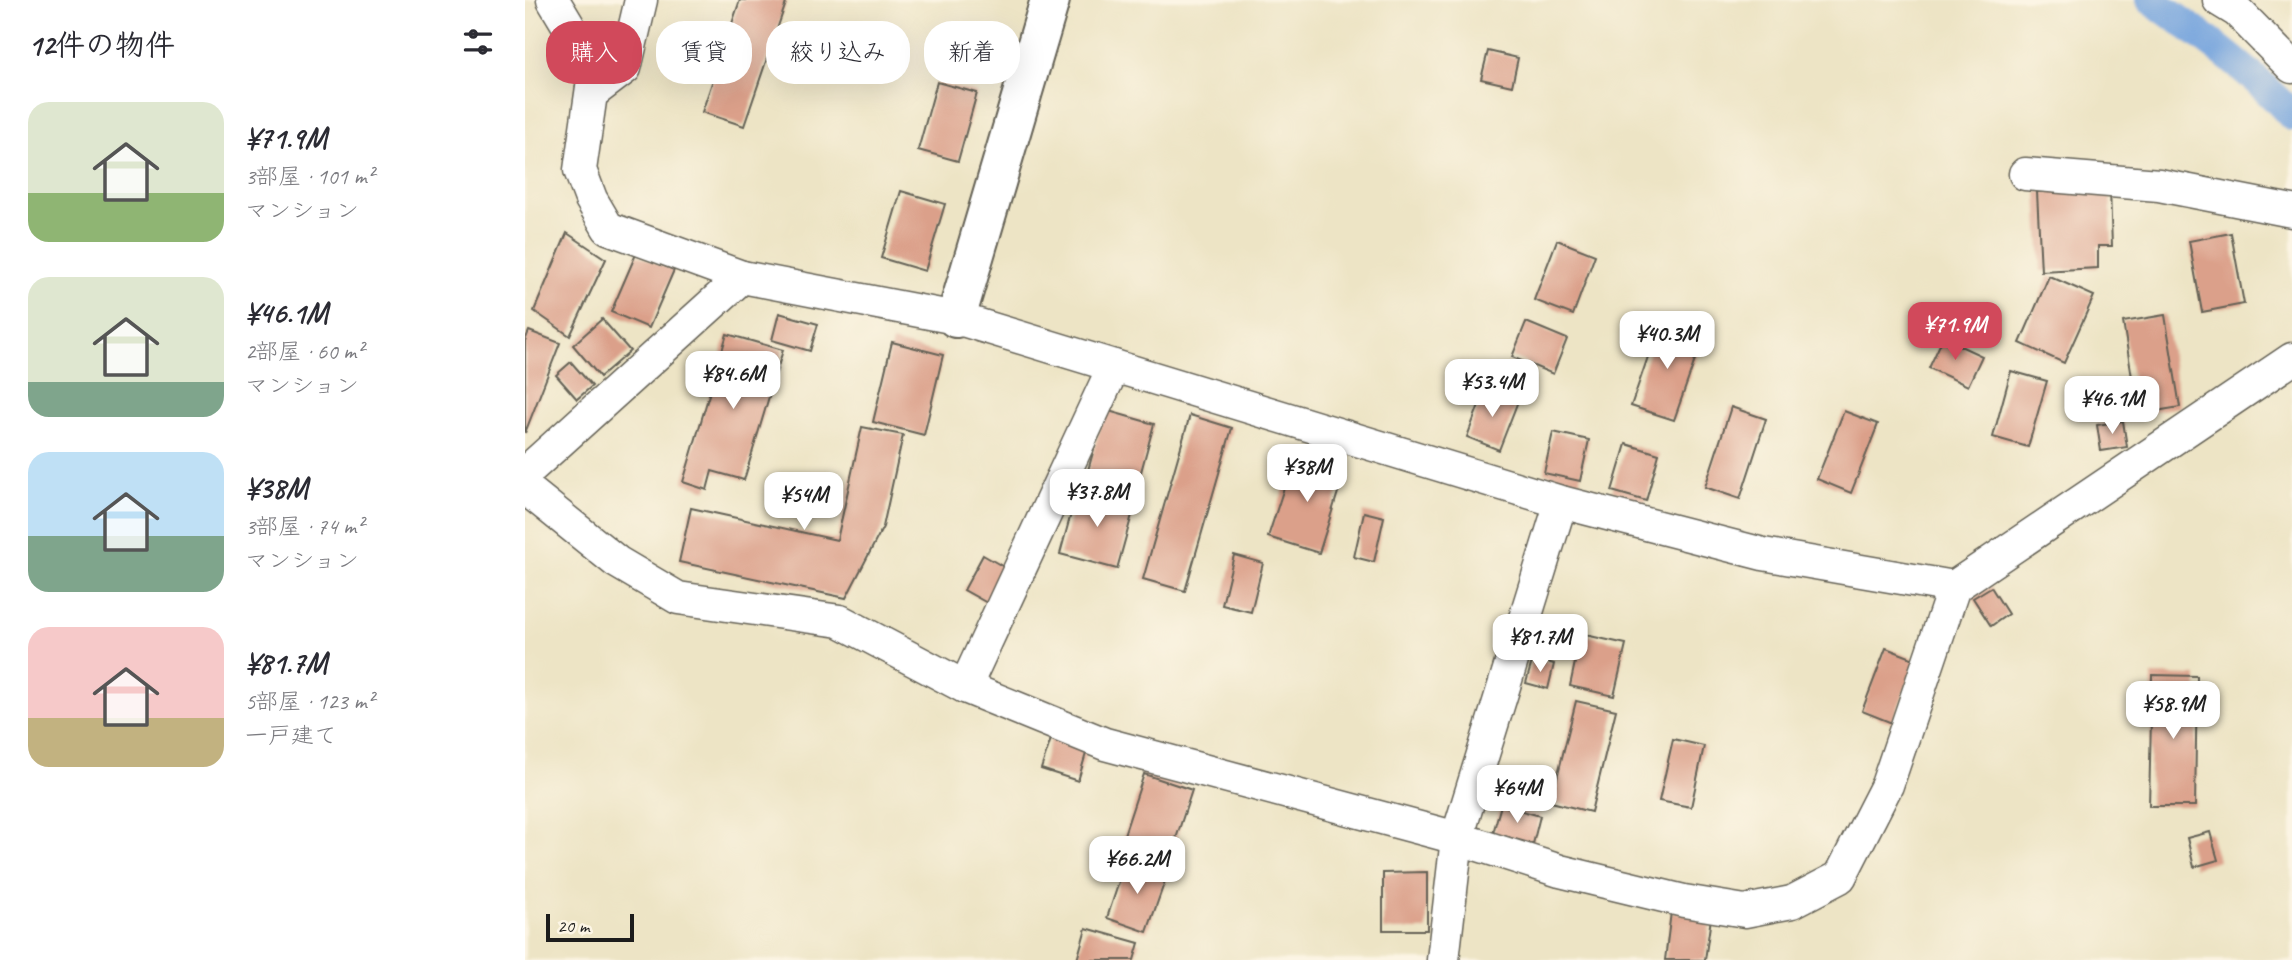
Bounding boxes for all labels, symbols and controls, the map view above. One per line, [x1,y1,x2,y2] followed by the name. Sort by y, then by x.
[546,21,642,84] chip: 購入
[656,21,752,84] chip: 賃貸
[766,21,910,84] chip: 絞り込み
[924,21,1020,84] chip: 新着
[459,23,497,61] icon: filters
[28,26,175,64] text: 12件の物件
[245,119,326,157] text: ¥71.9M
[84,130,168,214] icon: home
[245,162,374,191] text: 3部屋 · 101 m²
[245,196,359,225] text: マンション
[245,294,327,332] text: ¥46.1M
[1898,302,2012,362] pin: ¥71.9M
[84,305,168,389] icon: home
[1924,310,1986,339] text: ¥71.9M
[1610,312,1724,371] pin: ¥40.3M
[1636,319,1698,348] text: ¥40.3M
[245,337,363,366] text: 2部屋 · 60 m²
[676,352,790,411] pin: ¥84.6M
[701,359,765,388] text: ¥84.6M
[1435,360,1549,419] pin: ¥53.4M
[1461,367,1523,396] text: ¥53.4M
[245,371,359,400] text: マンション
[2055,376,2169,436] pin: ¥46.1M
[2080,384,2144,413] text: ¥46.1M
[1266,444,1348,504] pin: ¥38M
[1283,452,1331,481] text: ¥38M
[245,469,307,507] text: ¥38M
[1040,470,1154,529] pin: ¥37.8M
[763,472,845,532] pin: ¥54M
[1066,477,1128,506] text: ¥37.8M
[84,480,168,564] icon: home
[780,480,828,509] text: ¥54M
[245,512,363,541] text: 3部屋 · 74 m²
[245,546,359,575] text: マンション
[1483,614,1597,674] pin: ¥81.7M
[1509,622,1571,651] text: ¥81.7M
[245,644,327,682] text: ¥81.7M
[84,655,168,739] icon: home
[2116,682,2230,741] pin: ¥58.9M
[245,687,374,716] text: 5部屋 · 123 m²
[2142,689,2204,718] text: ¥58.9M
[245,721,337,750] text: 一戸建て
[1476,766,1558,825] pin: ¥64M
[1493,773,1541,802] text: ¥64M
[1080,836,1194,896] pin: ¥66.2M
[1105,844,1169,873] text: ¥66.2M
[546,911,633,943] scale bar
[557,914,589,938] text: 20 m

